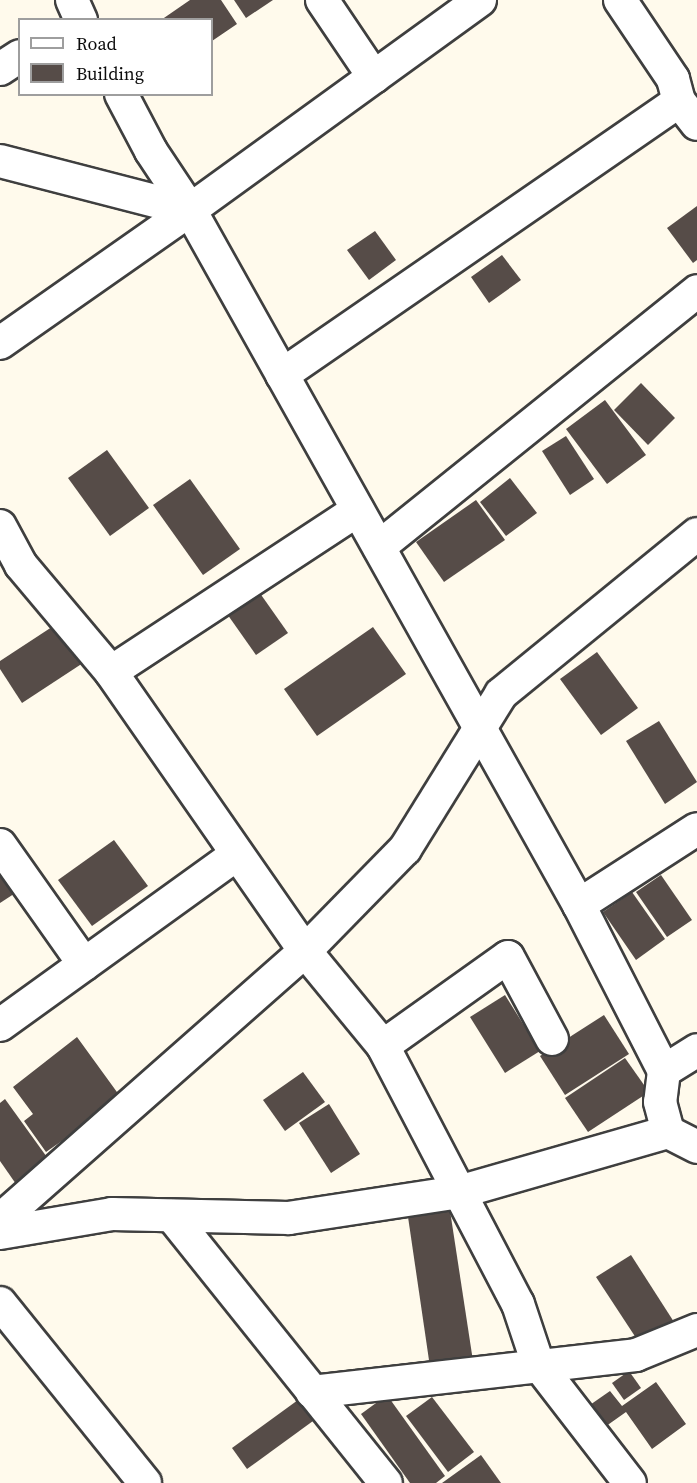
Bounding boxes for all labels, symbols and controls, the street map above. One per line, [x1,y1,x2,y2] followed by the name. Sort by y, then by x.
[18,18,213,96] legend
[76,31,117,56] text: Road
[76,61,144,86] text: Building

